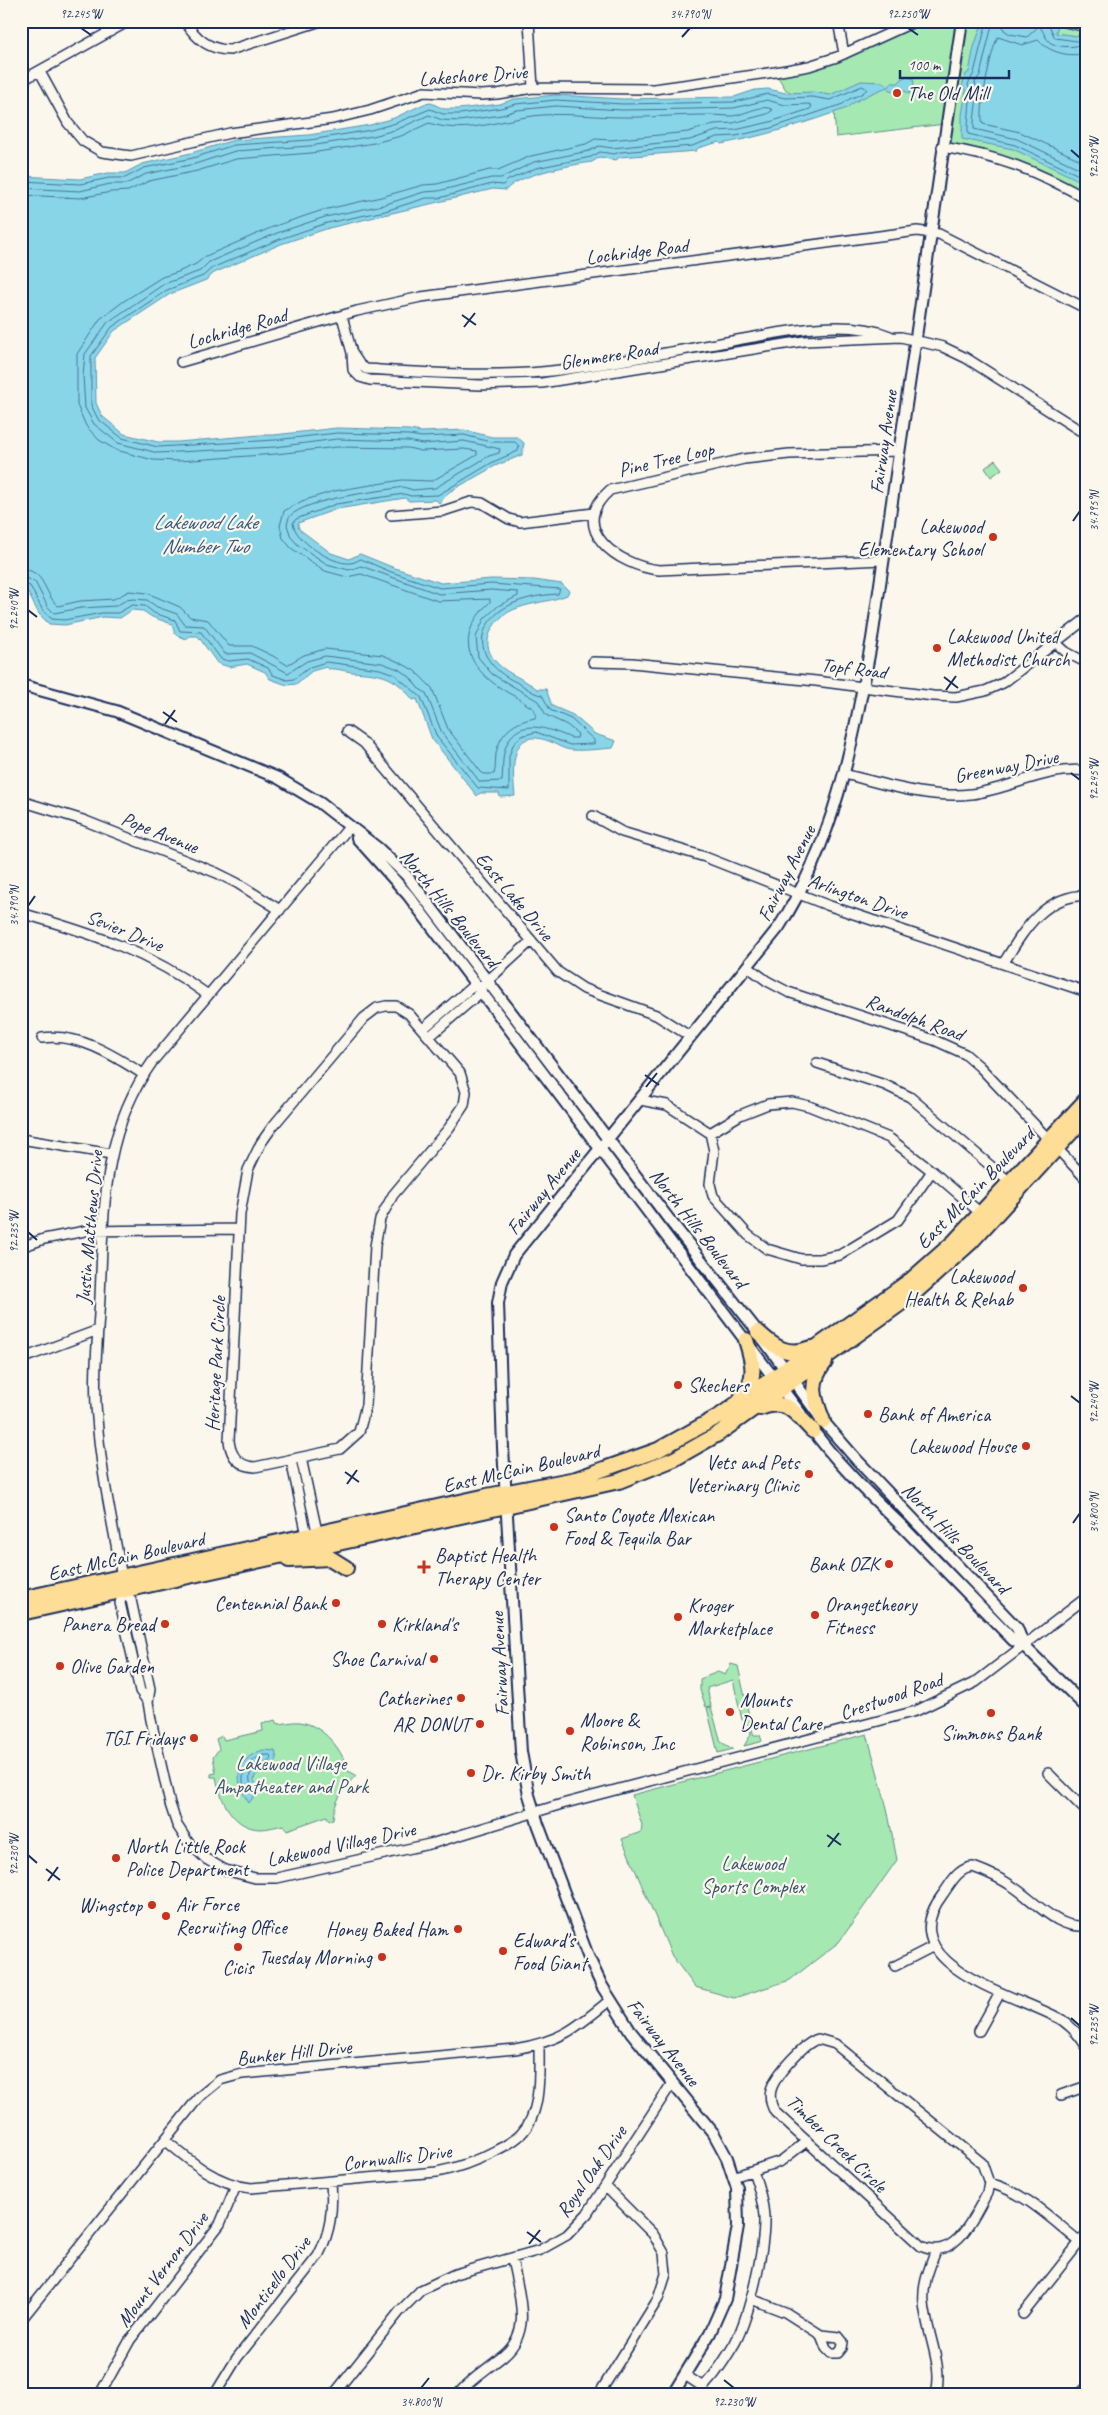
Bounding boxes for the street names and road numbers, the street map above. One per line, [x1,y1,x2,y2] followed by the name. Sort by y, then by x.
[418,59,529,92] street label: Lakeshore Drive
[585,232,693,270] street label: Lochridge Road
[184,301,293,355] street label: Lochridge Road
[558,335,663,376] street label: Glenmere Road
[864,387,903,495] street label: Fairway Avenue
[616,436,718,483] street label: Pine Tree Loop
[820,652,891,685] street label: Topf Road
[952,744,1061,789] street label: Greenway Drive
[118,806,203,860] street label: Pope Avenue
[752,820,822,925] street label: Fairway Avenue
[394,844,507,975] street label: North Hills Boulevard
[470,847,560,947] street label: East Lake Drive
[805,868,912,926] street label: Arlington Drive
[83,904,168,958] street label: Sevier Drive
[863,988,970,1048] street label: Randolph Road
[911,1120,1042,1255] street label: East McCain Boulevard
[501,1142,587,1240] street label: Fairway Avenue
[70,1148,109,1305] street label: Justin Matthews Drive
[644,1164,755,1296] street label: North Hills Boulevard
[199,1294,232,1432] street label: Heritage Park Circle
[440,1438,605,1499] street label: East McCain Boulevard
[896,1478,1017,1601] street label: North Hills Boulevard
[45,1526,210,1587] street label: East McCain Boulevard
[484,1610,515,1717] street label: Fairway Avenue
[836,1666,949,1726] street label: Crestwood Road
[265,1816,419,1872] street label: Lakewood Village Drive
[622,1994,706,2092] street label: Fairway Avenue
[236,2034,354,2071] street label: Bunker Hill Drive
[781,2089,893,2199] street label: Timber Creek Circle
[551,2119,633,2222] street label: Royal Oak Drive
[341,2138,454,2177] street label: Cornwallis Drive
[111,2206,215,2332] street label: Mount Vernon Drive
[231,2230,317,2333] street label: Monticello Drive

